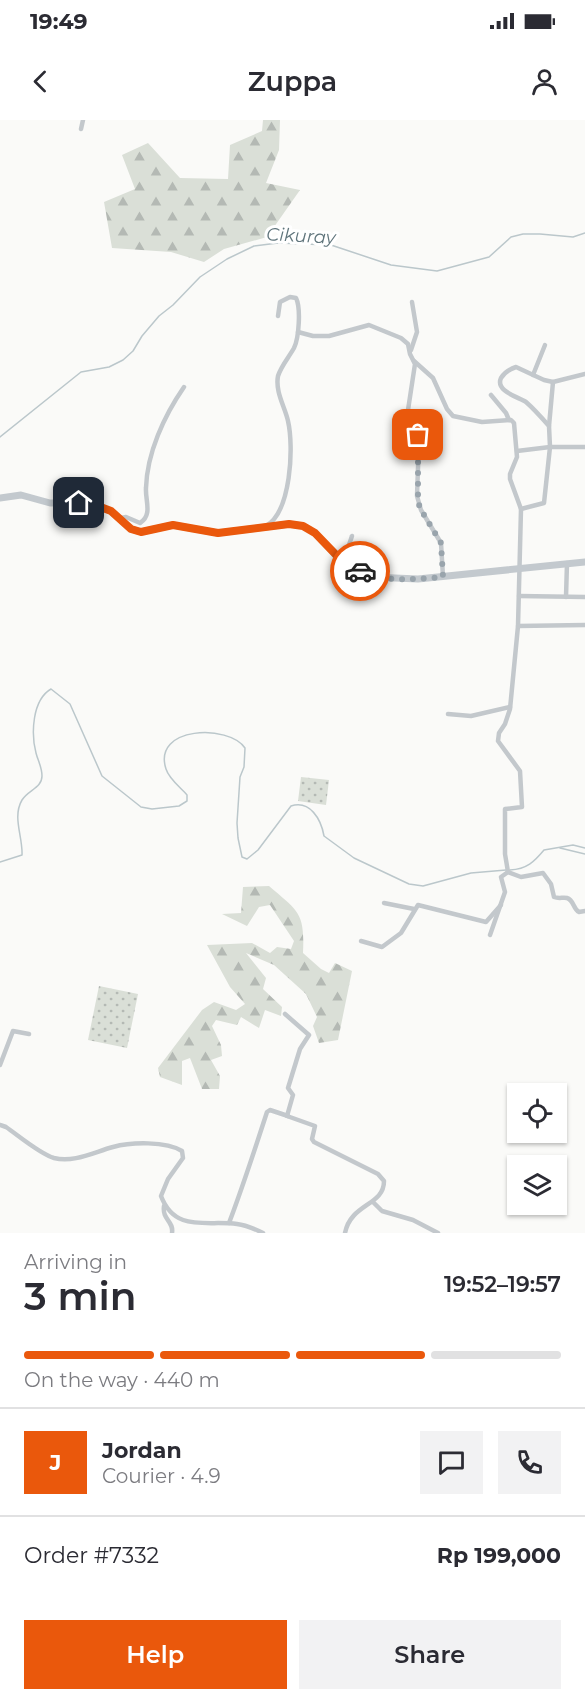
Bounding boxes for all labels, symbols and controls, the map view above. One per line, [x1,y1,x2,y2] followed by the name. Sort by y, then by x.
[30,8,88,35] text: 19:49
[24,65,57,98] icon: back
[248,65,337,98] text: Zuppa
[528,65,561,98] icon: person
[266,223,337,249] water label: Cikuray
[392,409,443,460] pin
[401,418,434,451] icon: bag
[53,477,104,528] pin
[62,486,95,519] icon: home
[330,541,390,601] courier
[344,555,377,588] icon: car
[507,1083,567,1215] map controls
[507,1083,567,1143] button: locate
[507,1155,567,1215] button: layers
[24,1250,127,1274] text: Arriving in
[444,1271,561,1298] text: 19:52–19:57
[24,1272,137,1320] text: 3 min
[24,1368,220,1392] text: On the way · 440 m
[420,1431,483,1494] button: chat
[498,1431,561,1494] button: phone
[102,1437,182,1464] text: Jordan
[50,1449,61,1476] text: J
[102,1464,221,1488] text: Courier · 4.9
[24,1542,159,1569] text: Order #7332
[437,1542,561,1569] text: Rp 199,000
[24,1620,287,1689] button: Help
[299,1620,561,1689] button: Share

